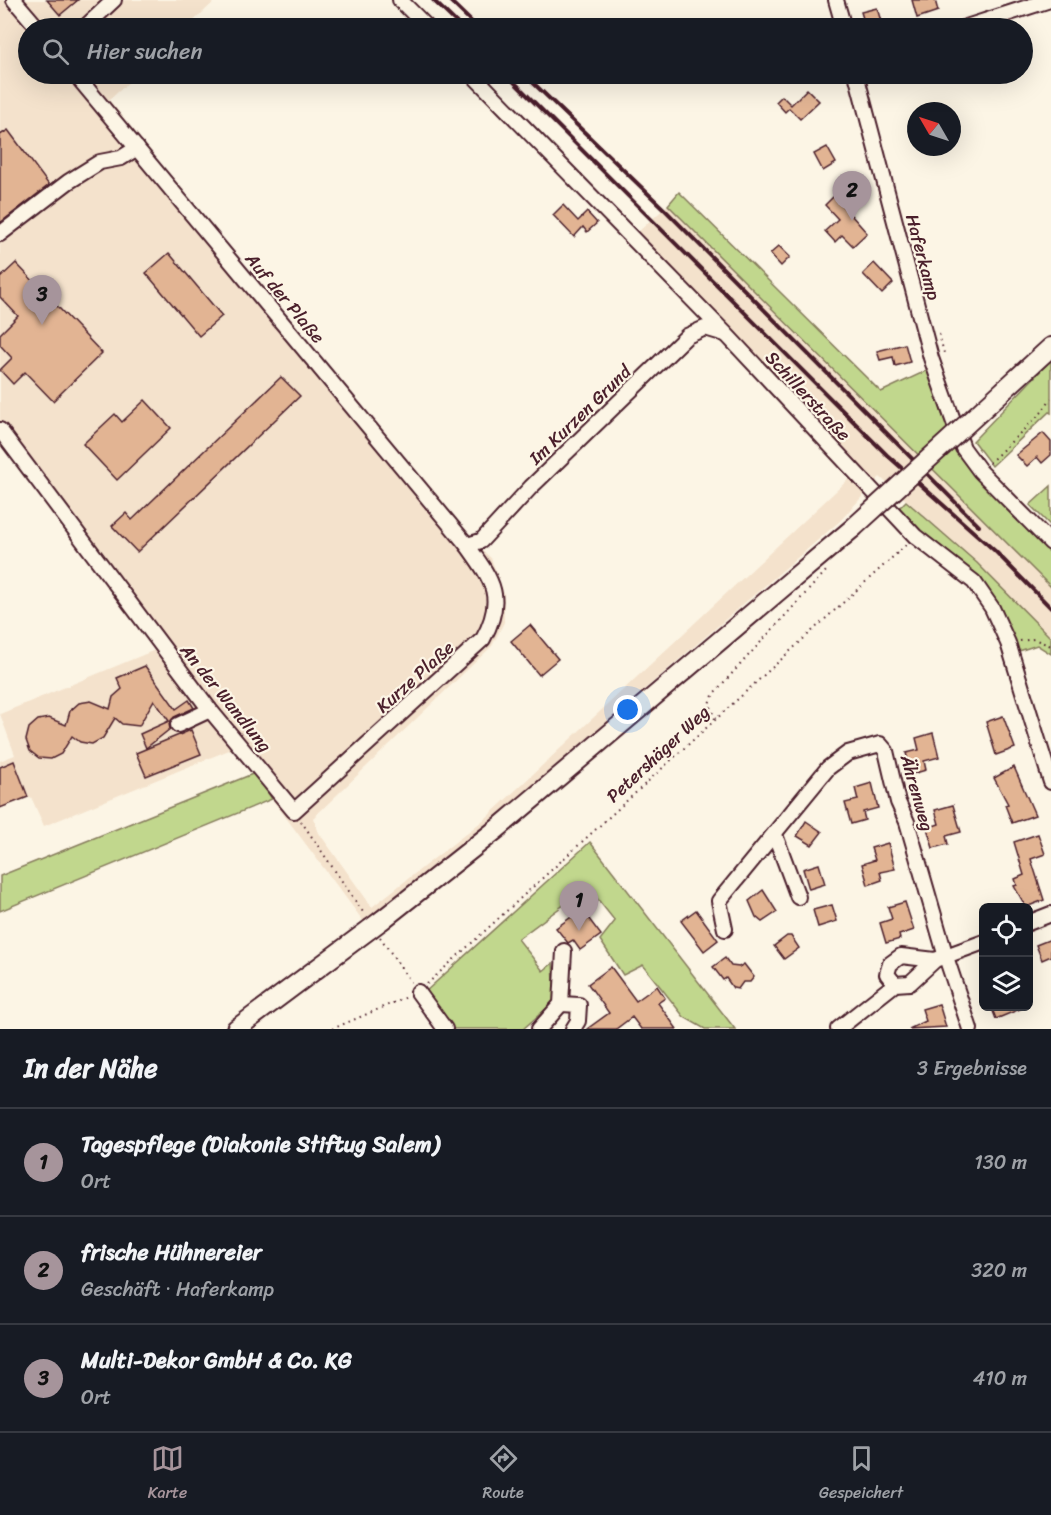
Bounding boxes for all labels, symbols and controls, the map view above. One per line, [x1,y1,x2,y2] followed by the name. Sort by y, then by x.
[18,18,1033,84] search box
[87,32,202,71] text: Hier suchen
[39,35,72,68] icon: search
[907,102,961,156] north arrow
[832,172,872,221] pin: 2
[896,210,950,304] street label: Haferkamp
[236,244,333,351] street label: Auf der Plaße
[22,276,62,325] pin: 3
[757,343,859,449] street label: Schillerstraße
[520,356,640,474] street label: Im Kurzen Grund
[368,633,462,721] street label: Kurze Plaße
[171,636,280,760] street label: An der Wandlung
[613,695,642,724] your location
[599,697,717,811] street label: Petershäger Weg
[891,750,943,835] street label: Ährenweg
[560,882,598,931] pin: 1
[979,903,1033,1011] map controls
[979,903,1033,957] button: locate
[979,957,1033,1011] button: layers
[24,1045,158,1091] text: In der Nähe
[917,1051,1027,1086] text: 3 Ergebnisse
[81,1125,439,1164] text: Tagespflege (Diakonie Stiftug Salem)
[39,1145,48,1180] text: 1
[974,1145,1027,1180] text: 130 m
[81,1164,111,1199] text: Ort
[81,1233,262,1272] text: frische Hühnereier
[38,1253,49,1288] text: 2
[971,1253,1027,1288] text: 320 m
[81,1272,274,1307] text: Geschäft · Haferkamp
[81,1341,352,1380] text: Multi-Dekor GmbH & Co. KG
[38,1361,49,1396] text: 3
[973,1361,1027,1396] text: 410 m
[81,1380,111,1415] text: Ort
[148,1442,187,1507] tab: Karte
[483,1442,524,1507] tab: Route
[819,1442,903,1507] tab: Gespeichert

